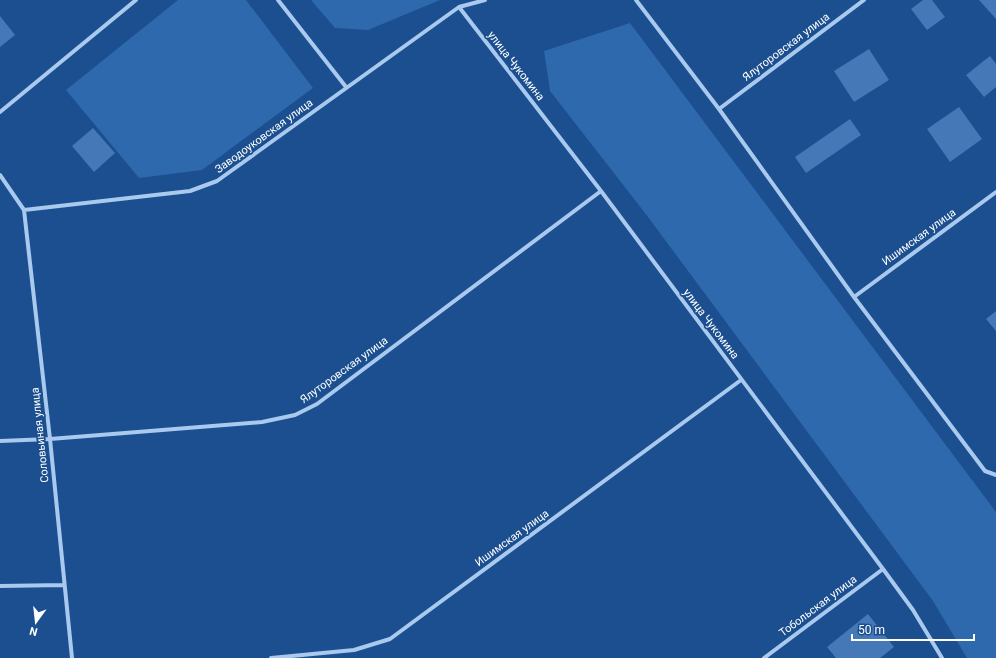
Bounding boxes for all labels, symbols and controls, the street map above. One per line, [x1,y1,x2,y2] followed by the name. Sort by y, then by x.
[740,10,832,84] street label: Ялуторовская улица
[485,29,547,103] street label: улица Чукомина
[213,96,315,176] street label: Заводоуковская улица
[880,206,958,268] street label: Ишимская улица
[680,286,742,362] street label: улица Чукомина
[298,334,390,406] street label: Ялуторовская улица
[29,387,51,483] street label: Соловьиная улица
[473,507,551,569] street label: Ишимская улица
[777,573,859,639] street label: Тобольская улица
[16,602,56,642] north arrow
[852,616,974,642] scale bar
[858,623,885,637] text: 50 m
[28,624,39,638] text: N

